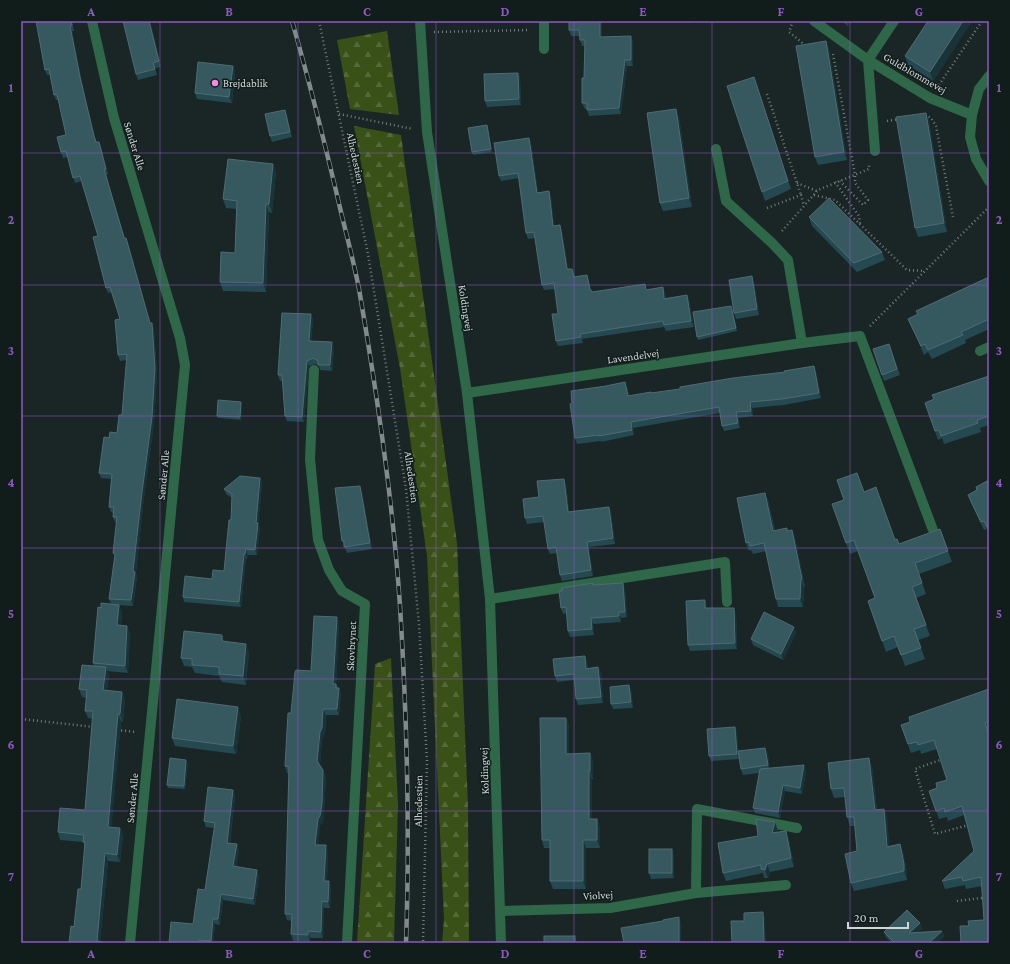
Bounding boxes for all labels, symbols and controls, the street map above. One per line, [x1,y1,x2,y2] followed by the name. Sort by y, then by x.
[86,4,95,19] text: A
[225,4,233,19] text: B
[363,4,371,19] text: C
[501,4,510,19] text: D
[639,4,647,19] text: E
[778,4,785,19] text: F
[915,4,923,19] text: G
[881,50,949,97] street label: Guldblommevej
[223,77,269,90] place label: Brejdablik
[210,78,220,88] marker: Brejdablik
[9,80,14,95] text: 1
[997,80,1002,95] text: 1
[122,120,148,172] street label: Sønder Alle
[345,131,367,185] street label: Alhedestien
[8,212,15,227] text: 2
[996,212,1003,227] text: 2
[455,284,476,333] street label: Koldingvej
[8,343,14,358] text: 3
[996,343,1002,358] text: 3
[606,346,660,367] street label: Lavendelvej
[155,449,171,500] street label: Sønder Alle
[402,450,422,504] street label: Alhedestien
[7,475,15,490] text: 4
[995,475,1003,490] text: 4
[8,606,14,621] text: 5
[996,606,1002,621] text: 5
[344,620,359,671] street label: Skovbrynet
[7,737,15,752] text: 6
[995,737,1003,752] text: 6
[477,747,492,795] street label: Koldingvej
[124,772,140,823] street label: Sønder Alle
[412,775,424,827] street label: Alhedestien
[8,869,14,884] text: 7
[996,869,1002,884] text: 7
[583,888,614,903] street label: Violvej
[848,904,908,930] scale bar
[854,911,879,925] text: 20 m
[86,946,95,961] text: A
[225,946,233,961] text: B
[363,946,371,961] text: C
[501,946,510,961] text: D
[639,946,647,961] text: E
[778,946,785,961] text: F
[915,946,923,961] text: G

